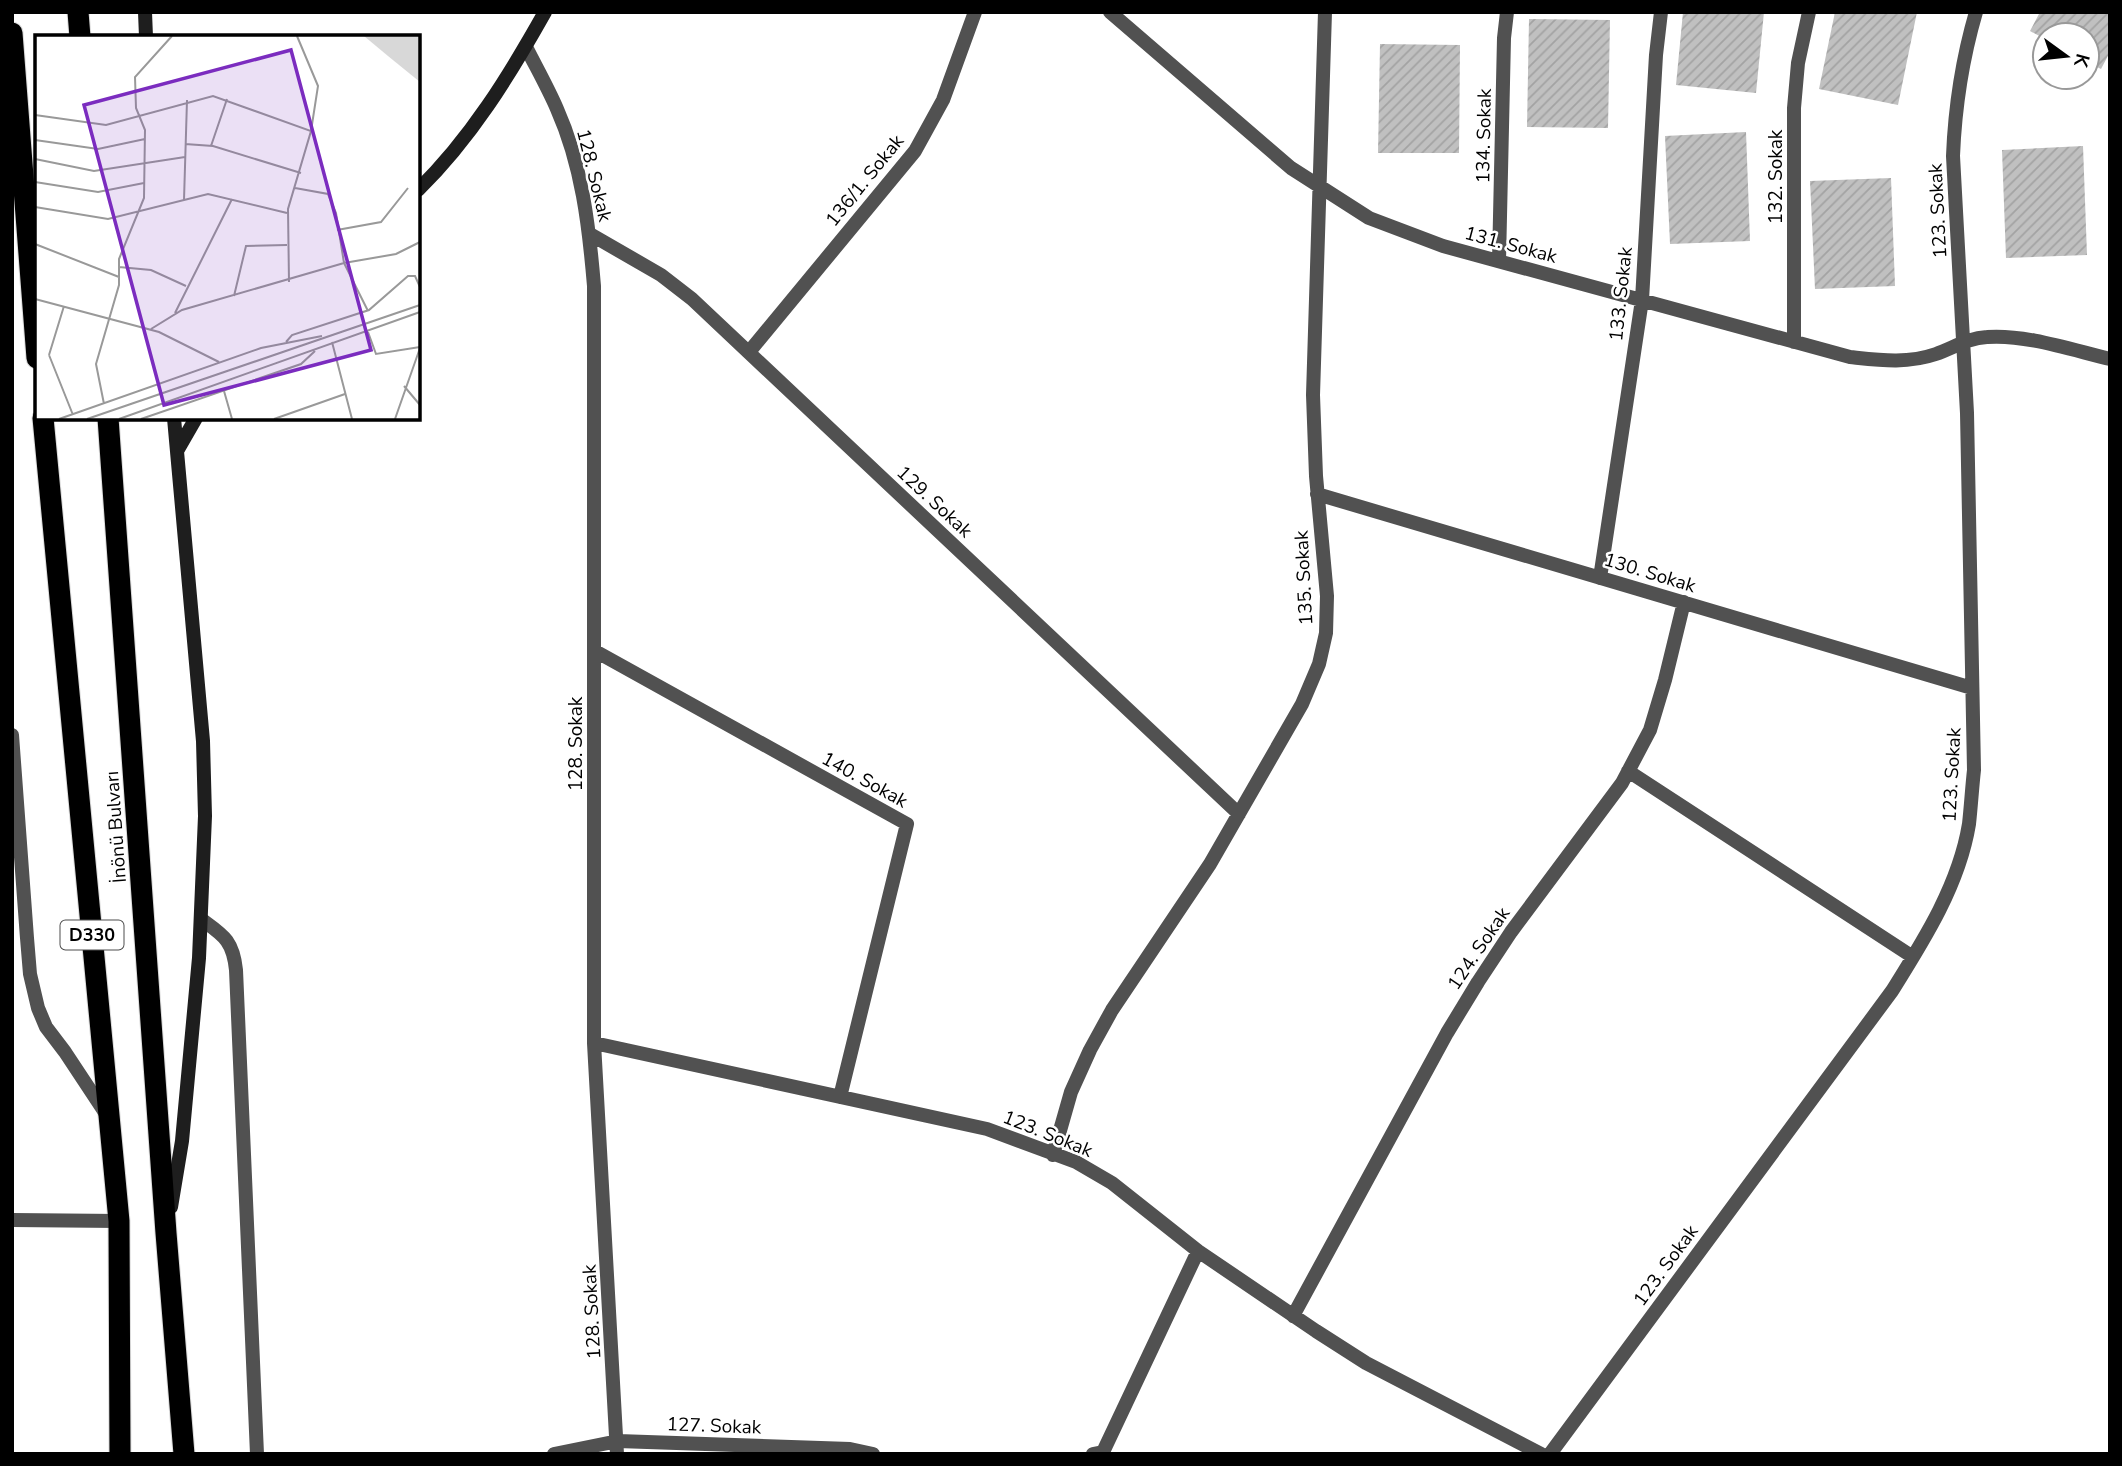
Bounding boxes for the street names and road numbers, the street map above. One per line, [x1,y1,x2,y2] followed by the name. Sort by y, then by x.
[1470,88,1498,184] street label: 134. Sokak
[570,126,618,225] street label: 128. Sokak
[820,129,910,232] street label: 136/1. Sokak
[1763,129,1789,224] street label: 132. Sokak
[1923,163,1953,259] street label: 123. Sokak
[1462,220,1560,270] street label: 131. Sokak
[1603,245,1639,343] street label: 133. Sokak
[891,460,978,544] street label: 129. Sokak
[1289,530,1319,626] street label: 135. Sokak
[1601,547,1699,599] street label: 130. Sokak
[563,696,589,791] street label: 128. Sokak
[1937,727,1967,823] street label: 123. Sokak
[817,746,913,814] street label: 140. Sokak
[99,770,133,884] street label: İnönü Bulvarı
[1442,902,1516,995] street label: 124. Sokak
[60,920,124,950] road number: D330
[999,1104,1097,1164] street label: 123. Sokak
[1627,1219,1704,1312] street label: 123. Sokak
[577,1264,607,1360] street label: 128. Sokak
[666,1411,762,1441] street label: 127. Sokak

